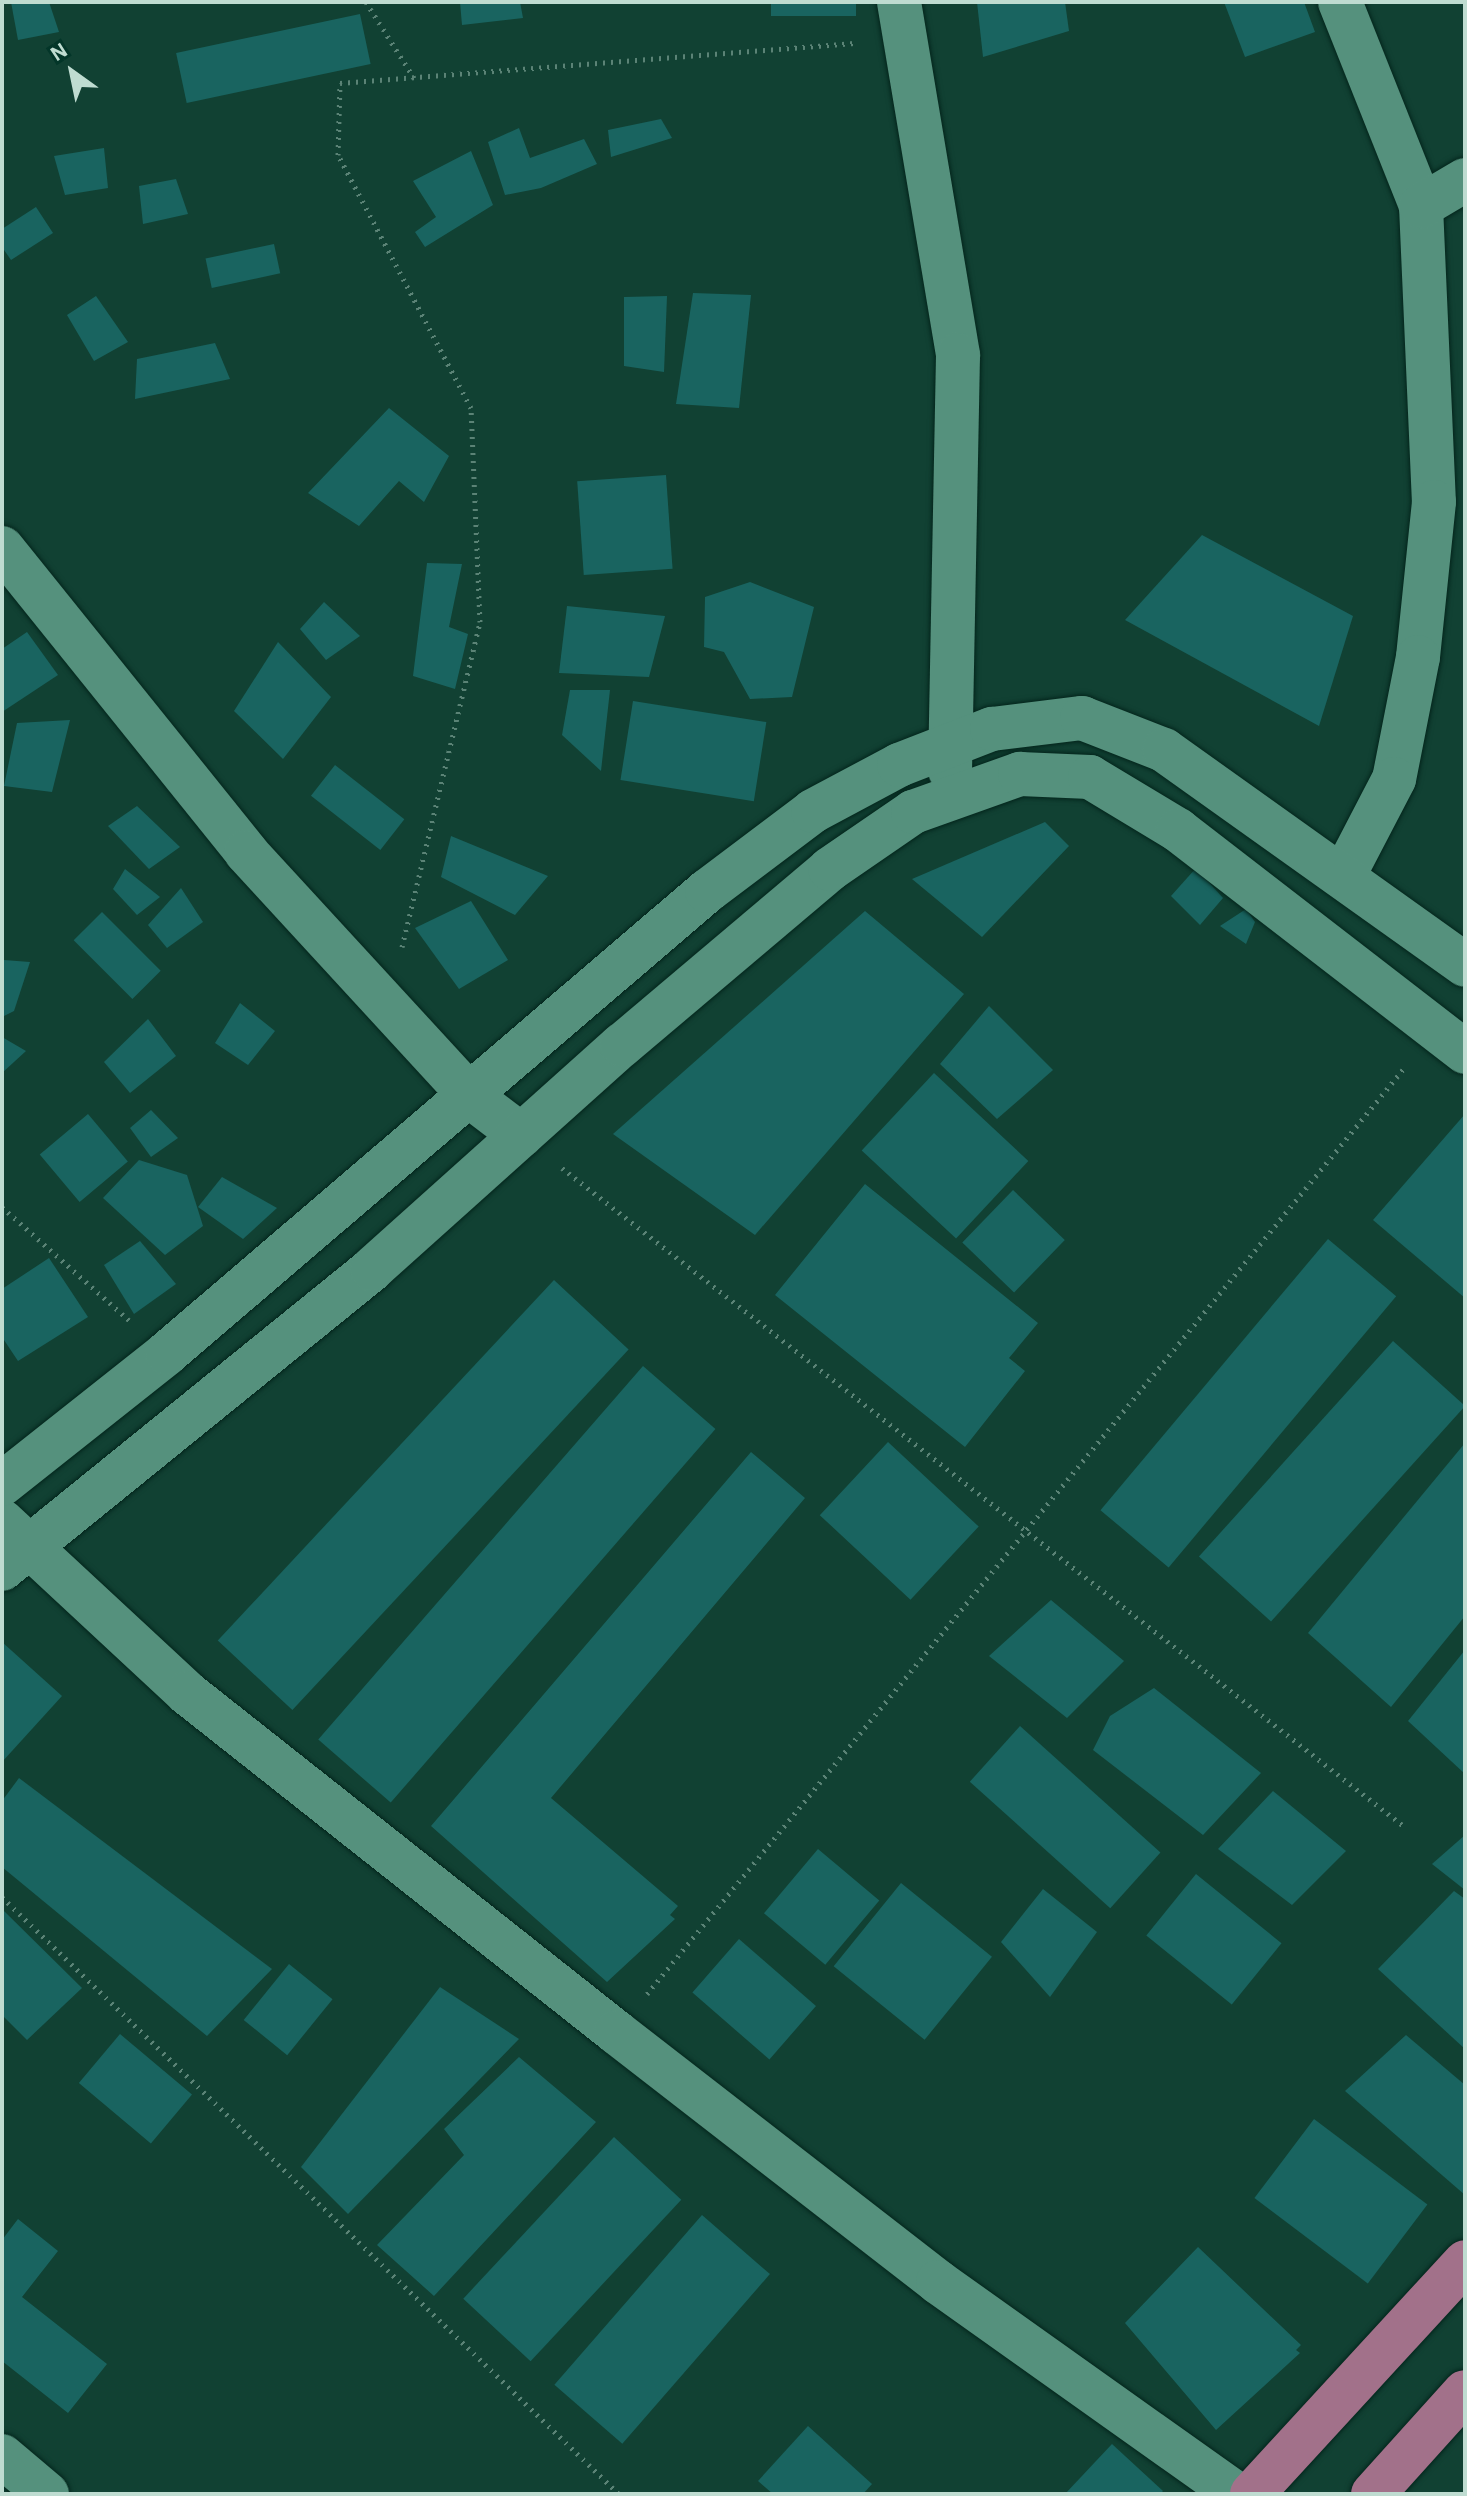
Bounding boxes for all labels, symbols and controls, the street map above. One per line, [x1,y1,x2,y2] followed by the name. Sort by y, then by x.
[32,32,112,112] north arrow
[47,38,71,65] text: N

